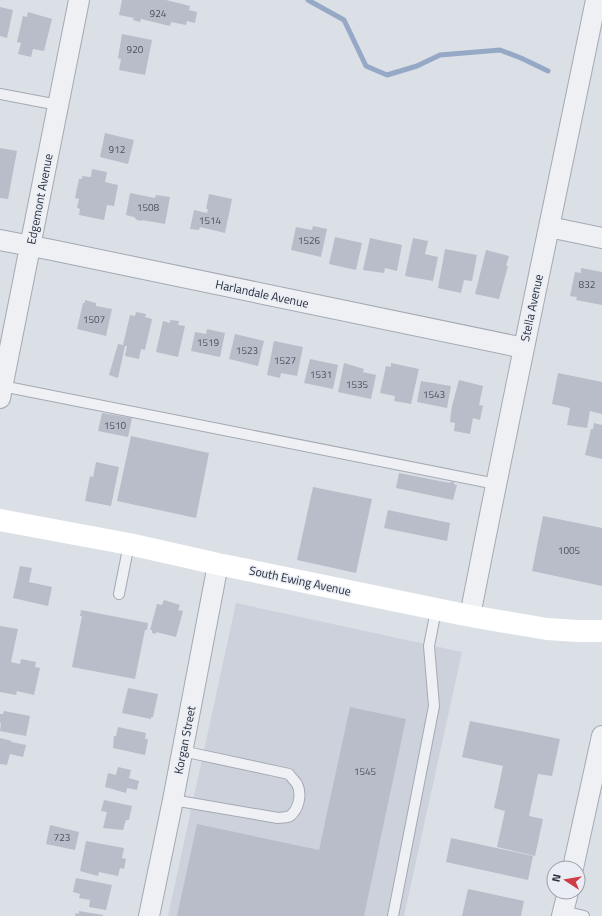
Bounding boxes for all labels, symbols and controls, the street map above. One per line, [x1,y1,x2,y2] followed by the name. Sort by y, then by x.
[150,6,167,21] house number: 924
[127,42,144,57] house number: 920
[109,142,125,157] house number: 912
[21,152,58,246] street label: Edgemont Avenue
[137,200,160,215] house number: 1508
[199,213,222,228] house number: 1514
[298,233,321,248] house number: 1526
[515,272,548,343] street label: Stella Avenue
[214,274,310,313] street label: Harlandale Avenue
[579,277,595,292] house number: 832
[83,312,105,327] house number: 1507
[197,335,220,350] house number: 1519
[236,343,258,358] house number: 1523
[274,353,296,368] house number: 1527
[310,367,332,382] house number: 1531
[346,377,369,392] house number: 1535
[423,387,445,402] house number: 1543
[104,418,127,433] house number: 1510
[558,543,581,558] house number: 1005
[247,560,353,601] street label: South Ewing Avenue
[169,703,201,776] street label: Korgan Street
[354,764,377,779] house number: 1545
[54,830,70,845] house number: 723
[546,860,586,900] north arrow
[548,873,565,883] text: N

